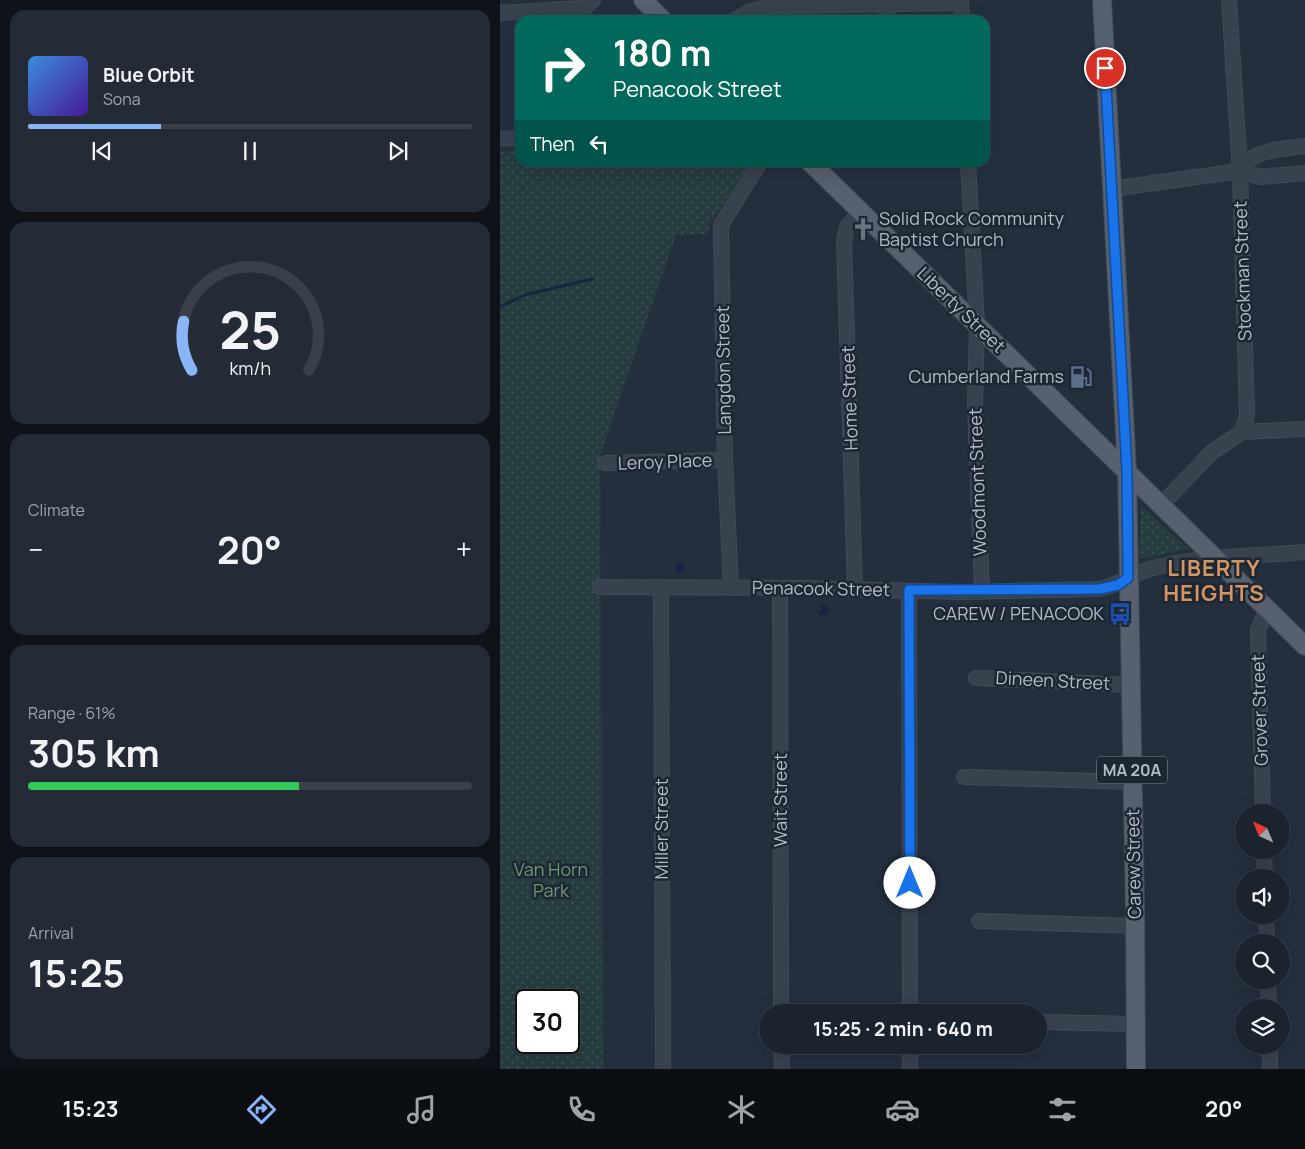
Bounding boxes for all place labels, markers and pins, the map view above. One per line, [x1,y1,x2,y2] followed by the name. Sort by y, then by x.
[1084,47,1126,89] pin
[879,206,1064,251] place label: Solid Rock Community Baptist Church
[850,216,876,242] church icon: Solid Rock Community Baptist Church
[908,364,1064,388] place label: Cumberland Farms
[1068,364,1094,390] fuel station icon: Cumberland Farms
[933,601,1104,625] place label: CAREW / PENACOOK
[1107,601,1133,627] bus stop icon: CAREW / PENACOOK

